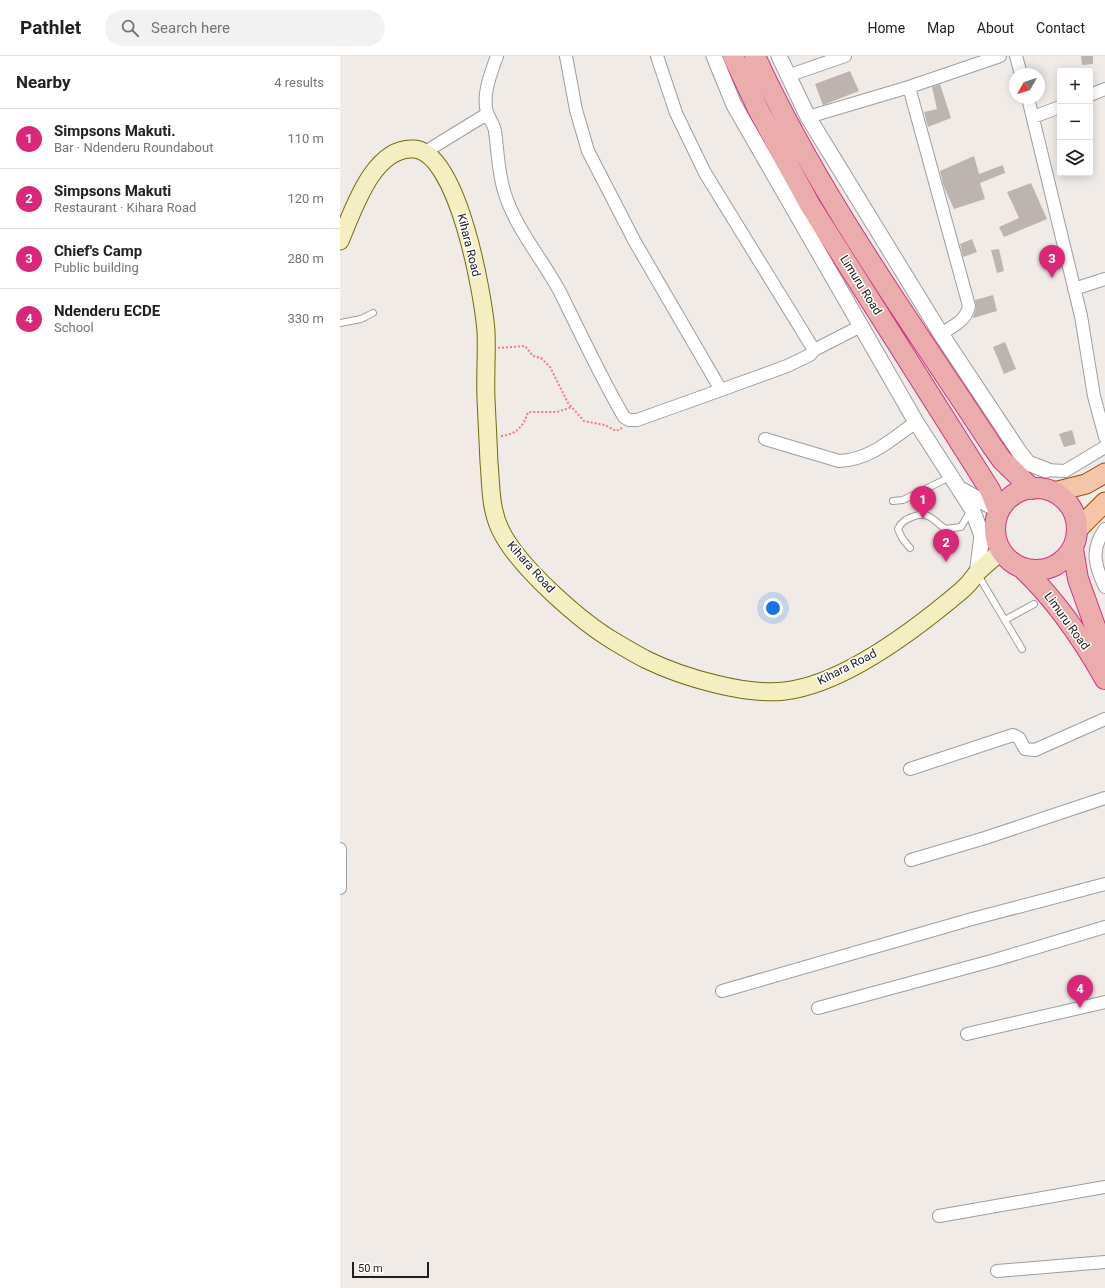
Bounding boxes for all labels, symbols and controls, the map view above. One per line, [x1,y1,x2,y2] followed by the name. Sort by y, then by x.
[105,10,385,46] search box
[20,16,81,39] text: Pathlet
[119,17,141,39] icon: search
[151,19,230,37] text: Search here
[867,20,905,36] text: Home
[927,20,955,36] text: Map
[977,20,1014,36] text: About
[1036,20,1085,36] text: Contact
[1009,68,1045,104] north arrow
[1057,68,1093,176] map controls
[1057,68,1093,104] button: +
[16,72,71,92] text: Nearby
[274,75,324,90] text: 4 results
[1057,104,1093,140] button: −
[54,122,176,140] text: Simpsons Makuti.
[25,131,33,146] text: 1
[287,131,324,146] text: 110 m
[54,140,213,155] text: Bar · Ndenderu Roundabout
[1057,140,1093,176] button: layers
[54,182,171,200] text: Simpsons Makuti
[25,191,33,206] text: 2
[287,191,324,206] text: 120 m
[54,200,196,215] text: Restaurant · Kihara Road
[454,212,484,278] street label: Kihara Road
[54,242,142,260] text: Chief's Camp
[1039,245,1065,278] pin: 3
[25,251,33,266] text: 3
[287,251,324,266] text: 280 m
[837,253,885,317] street label: Limuru Road
[54,260,139,275] text: Public building
[54,302,160,320] text: Ndenderu ECDE
[25,311,33,326] text: 4
[287,311,324,326] text: 330 m
[54,320,94,335] text: School
[910,486,936,519] pin: 1
[933,529,959,562] pin: 2
[504,538,558,596] street label: Kihara Road
[1041,589,1093,653] street label: Limuru Road
[763,598,783,618] your location
[815,646,879,688] street label: Kihara Road
[1067,975,1093,1008] pin: 4
[352,1260,429,1279] scale bar
[358,1262,383,1275] text: 50 m

